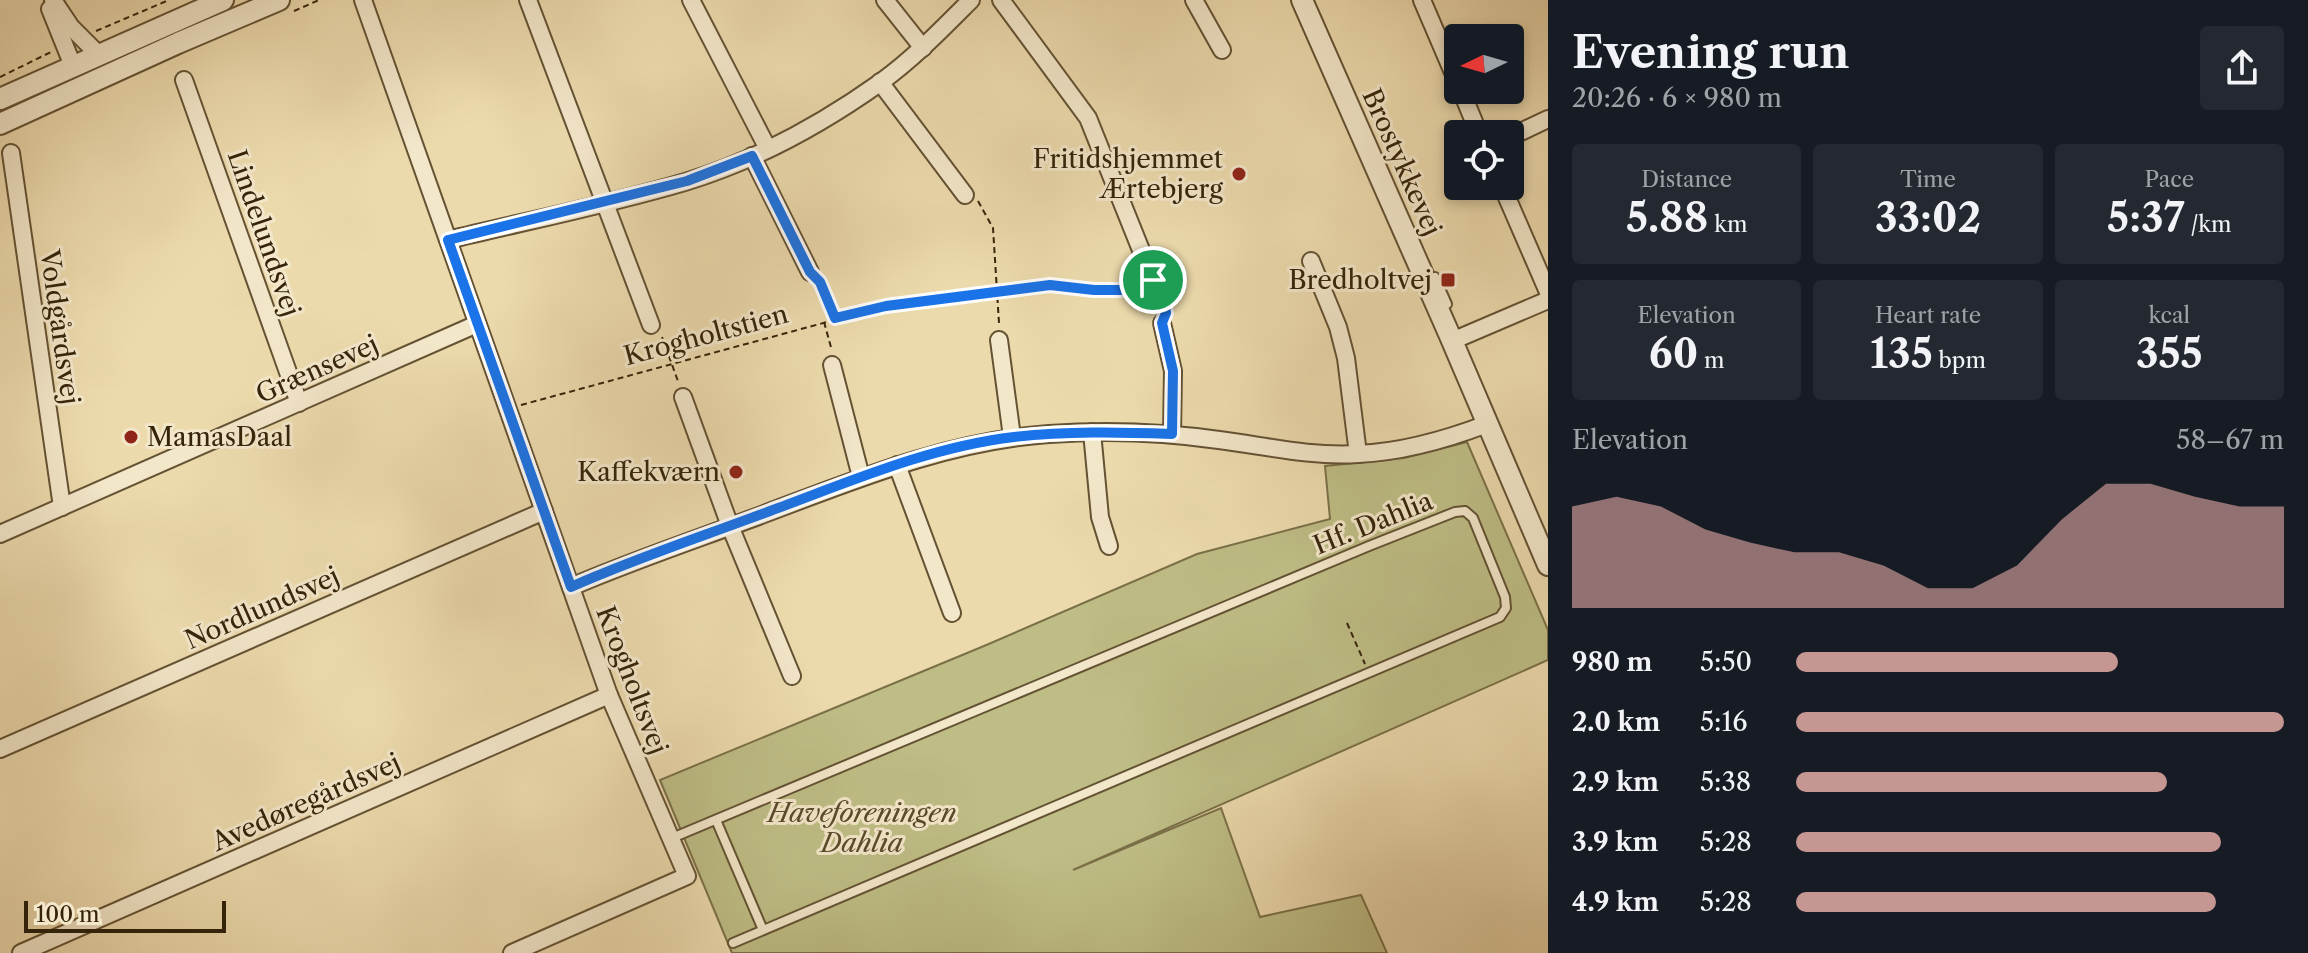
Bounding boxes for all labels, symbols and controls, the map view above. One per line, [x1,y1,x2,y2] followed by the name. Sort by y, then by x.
[1444,24,1524,104] north arrow
[1444,24,1524,200] map controls
[1572,25,1849,79] text: Evening run
[2200,26,2284,110] button: share
[1572,82,1782,114] text: 20:26 · 6 × 980 m
[1355,83,1449,241] street label: Brostykkevej
[1444,120,1524,200] button: locate
[1033,143,1224,205] place label: Fritidshjemmet Ærtebjerg
[221,146,307,320] street label: Lindelundsvej
[1230,165,1248,183] marker: Fritidshjemmet Ærtebjerg
[1641,166,1732,193] text: Distance
[1900,166,1956,193] text: Time
[2144,166,2194,193] text: Pace
[1626,193,1708,242] text: 5.88
[1875,193,1981,242] text: 33:02
[2107,193,2185,242] text: 5:37
[1708,211,1747,238] text: km
[2185,211,2232,238] text: /km
[33,246,87,407] street label: Voldgårdsvej
[1119,246,1187,314] pin
[1131,258,1175,302] icon: arrive
[1289,264,1432,296] place label: Bredholtvej
[1439,271,1457,289] marker: Bredholtvej
[620,298,792,372] street label: Krogholtstien
[1638,302,1736,329] text: Elevation
[1875,302,1981,329] text: Heart rate
[2149,302,2190,329] text: kcal
[251,328,383,410] street label: Grænsevej
[1649,329,1698,378] text: 60
[1870,329,1933,378] text: 135
[2136,329,2203,378] text: 355
[1698,347,1725,374] text: m
[1933,347,1986,374] text: bpm
[147,421,292,453] place label: MamasDaal
[1572,424,1688,456] text: Elevation
[2176,424,2284,456] text: 58–67 m
[122,428,140,446] marker: MamasDaal
[577,456,720,488] place label: Kaffekværn
[727,463,745,481] marker: Kaffekværn
[1309,485,1438,561] street label: Hf. Dahlia
[180,560,344,656] street label: Nordlundsvej
[589,601,675,759] street label: Krogholtsvej
[1572,646,1653,678] text: 980 m
[1700,646,1752,678] text: 5:50
[1572,706,1660,738] text: 2.0 km
[1700,706,1748,738] text: 5:16
[206,746,405,858] street label: Avedøregårdsvej
[1572,766,1659,798] text: 2.9 km
[1700,766,1751,798] text: 5:38
[765,797,957,859] park label: Haveforeningen Dahlia
[1572,826,1658,858] text: 3.9 km
[1700,826,1752,858] text: 5:28
[1572,886,1659,918] text: 4.9 km
[1700,886,1752,918] text: 5:28
[24,897,226,933] scale bar
[36,901,99,928] text: 100 m

